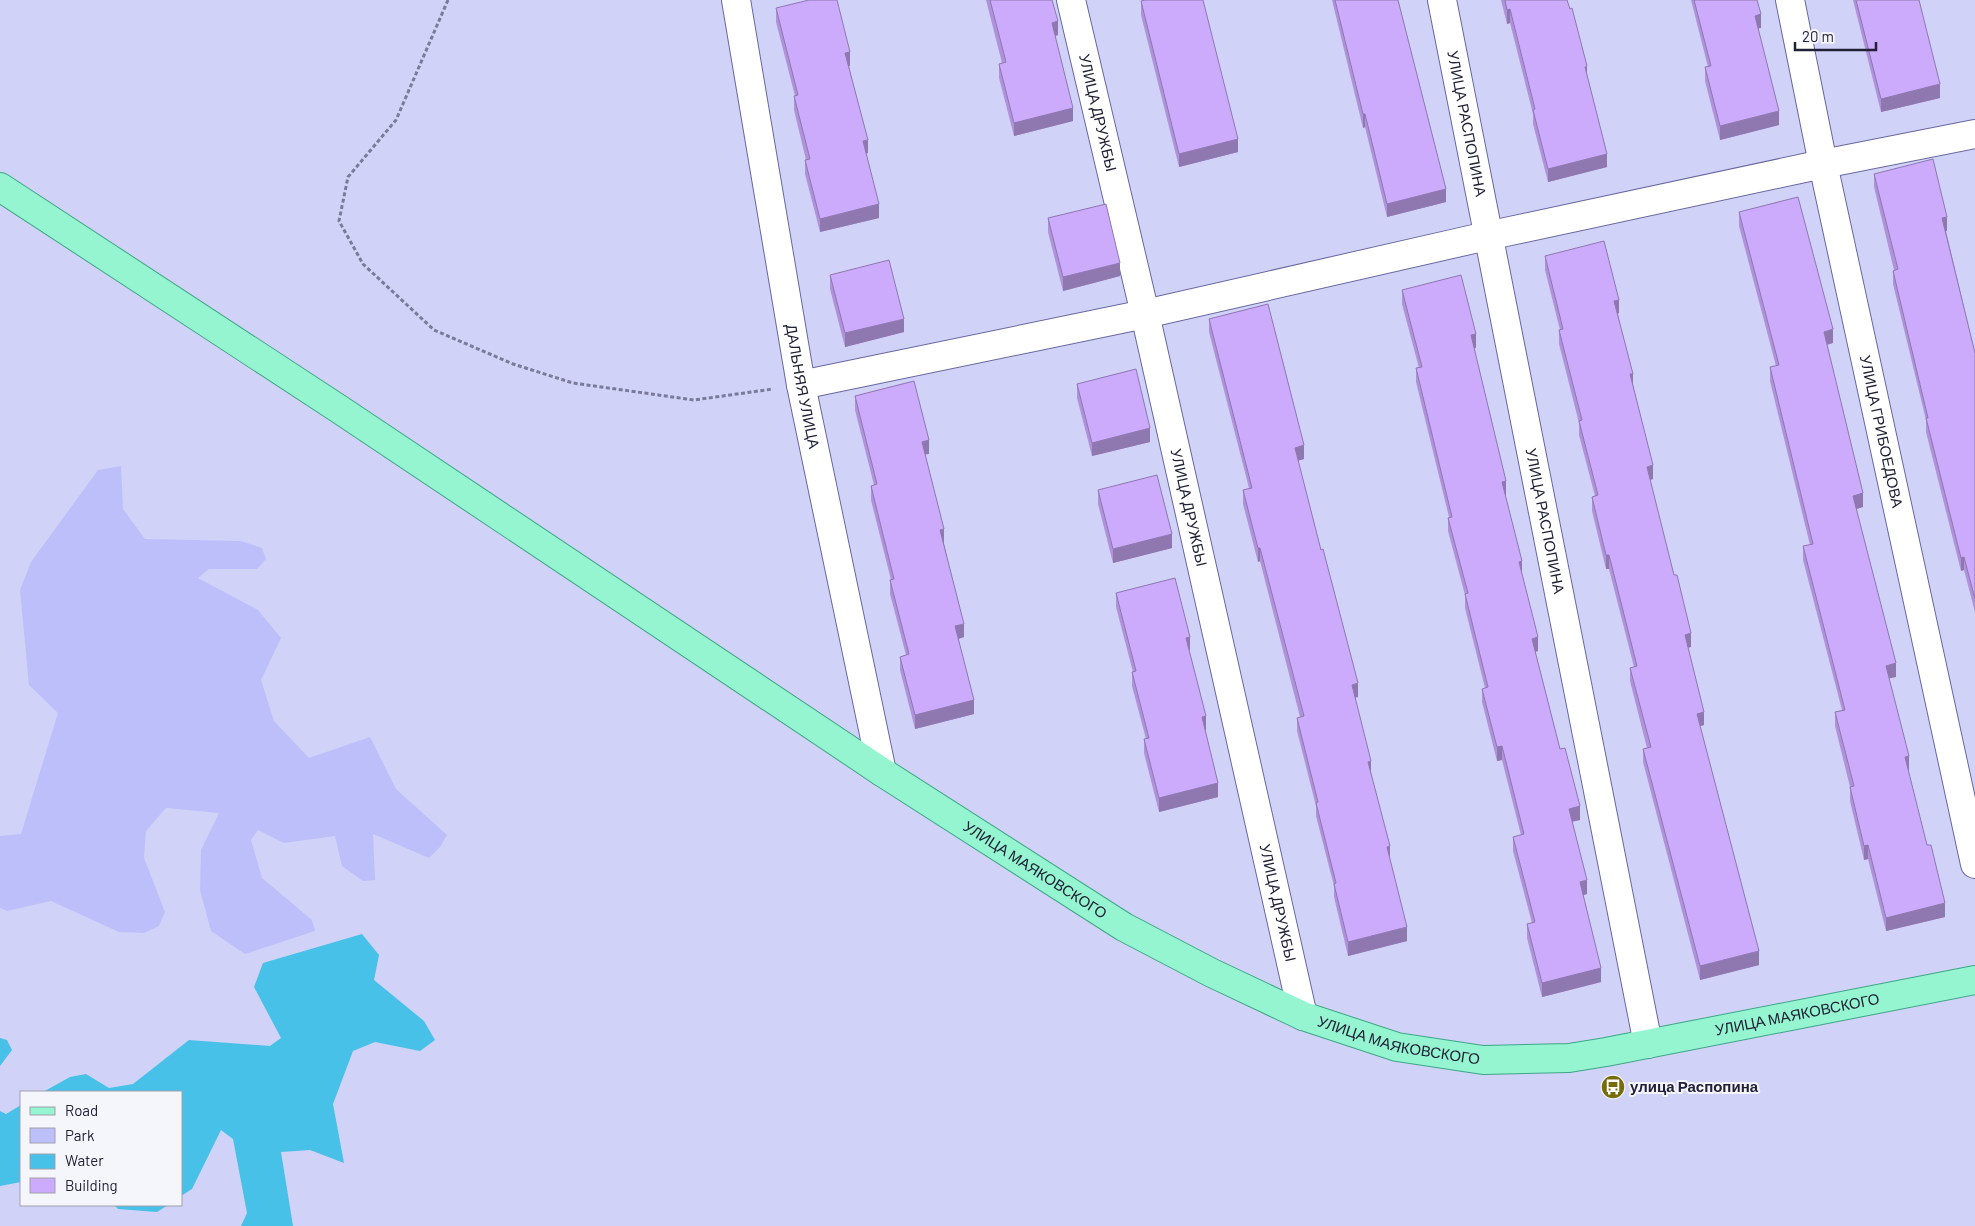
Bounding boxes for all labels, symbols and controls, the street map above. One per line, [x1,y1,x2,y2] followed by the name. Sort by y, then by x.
[1795,20,1876,52] scale bar
[1802,27,1834,45] text: 20 m
[1444,49,1491,198] street label: УЛИЦА РАСПОПИНА
[1076,52,1121,173] street label: УЛИЦА ДРУЖБЫ
[783,322,824,450] street label: ДАЛЬНЯЯ УЛИЦА
[1857,353,1907,509] street label: УЛИЦА ГРИБОЕДОВА
[1523,446,1569,595] street label: УЛИЦА РАСПОПИНА
[1168,447,1212,568] street label: УЛИЦА ДРУЖБЫ
[960,817,1111,922] street label: УЛИЦА МАЯКОВСКОГО
[1256,842,1300,963] street label: УЛИЦА ДРУЖБЫ
[1713,989,1881,1039] street label: УЛИЦА МАЯКОВСКОГО
[1316,1011,1481,1067] street label: УЛИЦА МАЯКОВСКОГО
[1600,1074,1626,1100] bus stop icon: улица Распопина
[1630,1077,1759,1095] place label: улица Распопина
[20,1091,182,1206] legend
[65,1101,98,1119] text: Road
[65,1126,95,1144] text: Park
[65,1151,104,1169] text: Water
[65,1176,118,1194] text: Building

